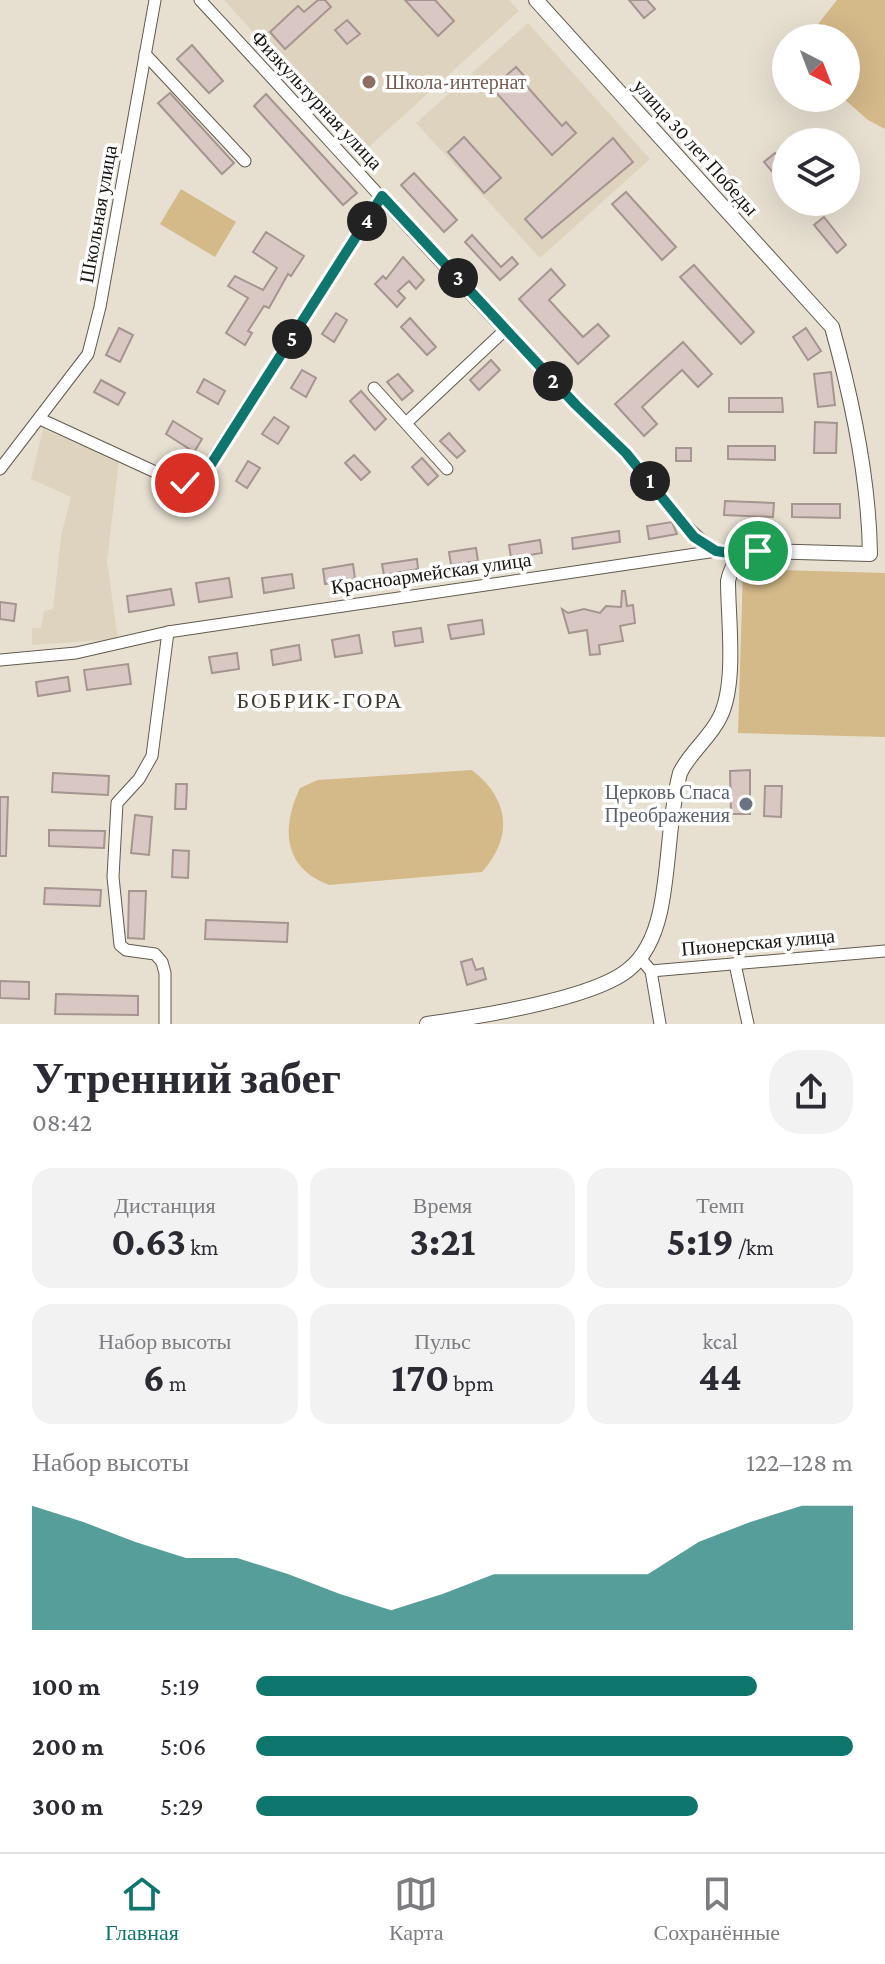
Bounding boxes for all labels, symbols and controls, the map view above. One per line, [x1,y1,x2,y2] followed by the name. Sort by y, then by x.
[772,24,860,112] north arrow
[772,24,860,216] map controls
[246,26,387,175] street label: Физкультурная улица
[385,71,527,94] place label: Школа-интернат
[360,73,378,91] marker: Школа-интернат
[628,74,763,220] street label: улица 30 лет Победы
[772,128,860,216] button: layers
[75,143,122,285] street label: Школьная улица
[347,201,387,241] pin: 4
[361,208,373,233] text: 4
[438,258,478,298] pin: 3
[453,265,463,290] text: 3
[272,319,312,359] pin: 5
[287,326,297,351] text: 5
[533,361,573,401] pin: 2
[547,368,559,393] text: 2
[151,449,219,517] pin
[163,461,207,505] icon: check
[630,461,670,501] pin: 1
[646,468,654,493] text: 1
[724,517,792,585] pin
[736,529,780,573] icon: arrive
[329,548,533,599] street label: Красноармейская улица
[236,688,404,713] district label: БОБРИК-ГОРА
[605,781,730,827] place label: Церковь Спаса Преображения
[737,795,755,813] marker: Церковь Спаса Преображения
[680,924,836,961] street label: Пионерская улица
[769,1050,853,1134] button: share
[32,1054,341,1102] text: Утренний забег
[32,1108,92,1137] text: 08:42
[114,1193,216,1218] text: Дистанция
[413,1193,472,1218] text: Время
[696,1193,744,1218] text: Темп
[111,1219,186,1264] text: 0.63
[409,1219,476,1264] text: 3:21
[666,1219,734,1264] text: 5:19
[186,1235,218,1260] text: km
[734,1235,774,1260] text: /km
[98,1329,231,1354] text: Набор высоты
[414,1329,471,1354] text: Пульс
[702,1329,738,1354] text: kcal
[699,1354,742,1399] text: 44
[143,1355,165,1400] text: 6
[391,1355,449,1400] text: 170
[165,1371,187,1396] text: m
[449,1371,494,1396] text: bpm
[32,1448,189,1477] text: Набор высоты
[746,1448,853,1477] text: 122–128 m
[32,1672,100,1701] text: 100 m
[160,1672,200,1701] text: 5:19
[32,1732,104,1761] text: 200 m
[160,1732,206,1761] text: 5:06
[32,1792,103,1821] text: 300 m
[160,1792,204,1821] text: 5:29
[105,1872,179,1946] tab: Главная
[389,1872,443,1946] tab: Карта
[653,1872,780,1946] tab: Сохранённые

